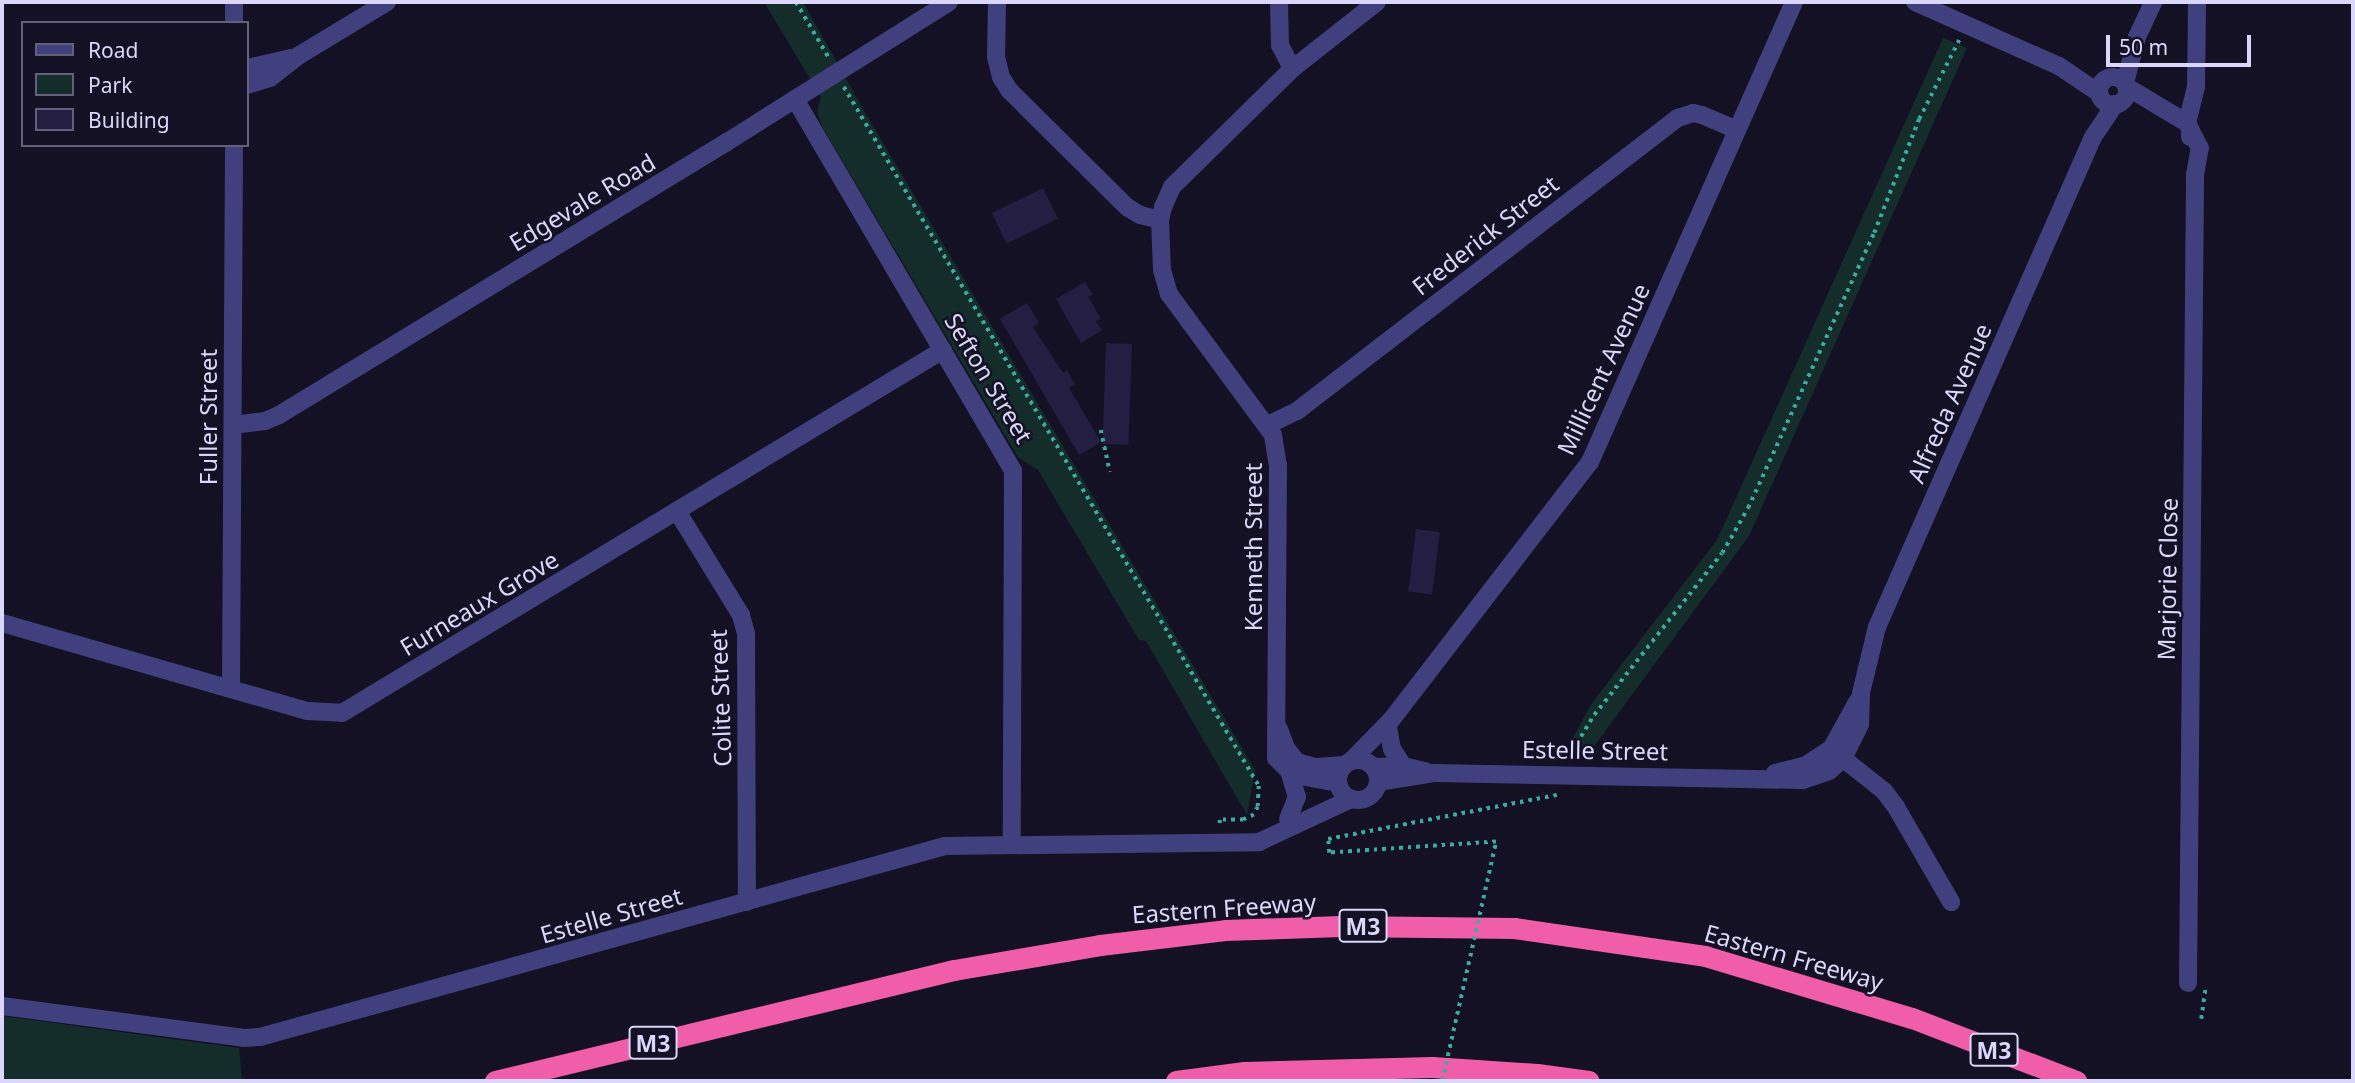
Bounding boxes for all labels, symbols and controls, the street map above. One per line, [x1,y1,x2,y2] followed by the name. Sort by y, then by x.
[21,21,248,147] legend
[2110,21,2255,65] scale bar
[2119,33,2168,61] text: 50 m
[88,36,138,64] text: Road
[88,71,132,99] text: Park
[88,106,170,134] text: Building
[504,147,660,257] street label: Edgevale Road
[1406,169,1564,301] street label: Frederick Street
[1551,279,1655,459] street label: Millicent Avenue
[939,308,1039,448] street label: Sefton Street
[1901,319,1997,487] street label: Alfreda Avenue
[194,349,222,485] street label: Fuller Street
[1239,463,1267,631] street label: Kenneth Street
[2151,497,2183,661] street label: Marjorie Close
[395,544,563,662] street label: Furneaux Grove
[703,629,737,767] street label: Colite Street
[1522,734,1668,766] street label: Estelle Street
[537,881,685,949] street label: Estelle Street
[1131,887,1317,929] street label: Eastern Freeway
[1338,906,1388,945] road number: M3
[1701,918,1887,996] street label: Eastern Freeway
[628,1024,678,1062] road number: M3
[1969,1030,2018,1070] road number: M3

